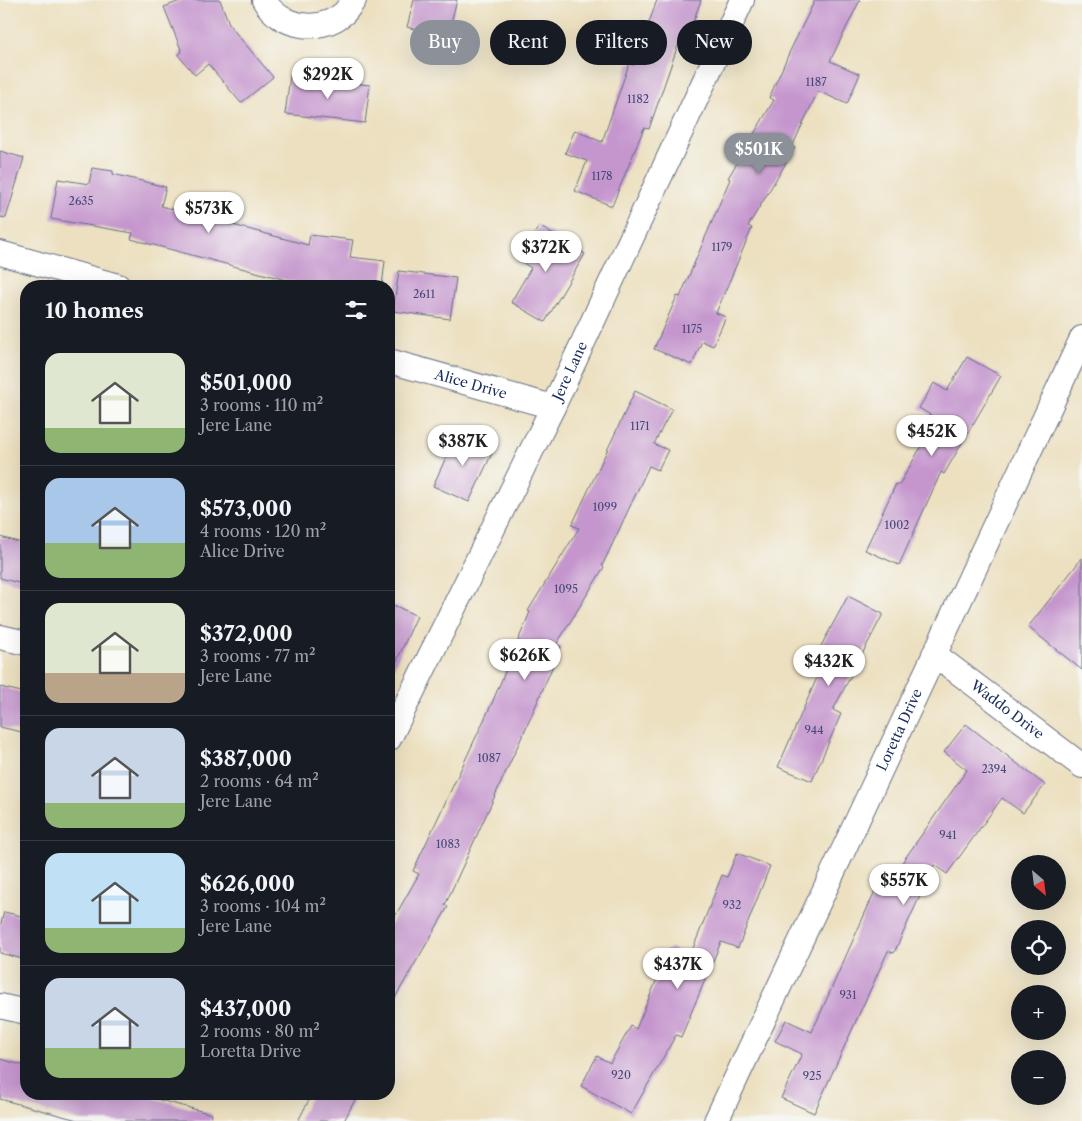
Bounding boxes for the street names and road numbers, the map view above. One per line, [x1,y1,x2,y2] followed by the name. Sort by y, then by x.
[547,338,591,405] street label: Jere Lane
[432,365,509,403] street label: Alice Drive
[966,675,1048,743] street label: Waddo Drive
[872,686,926,774] street label: Loretta Drive

